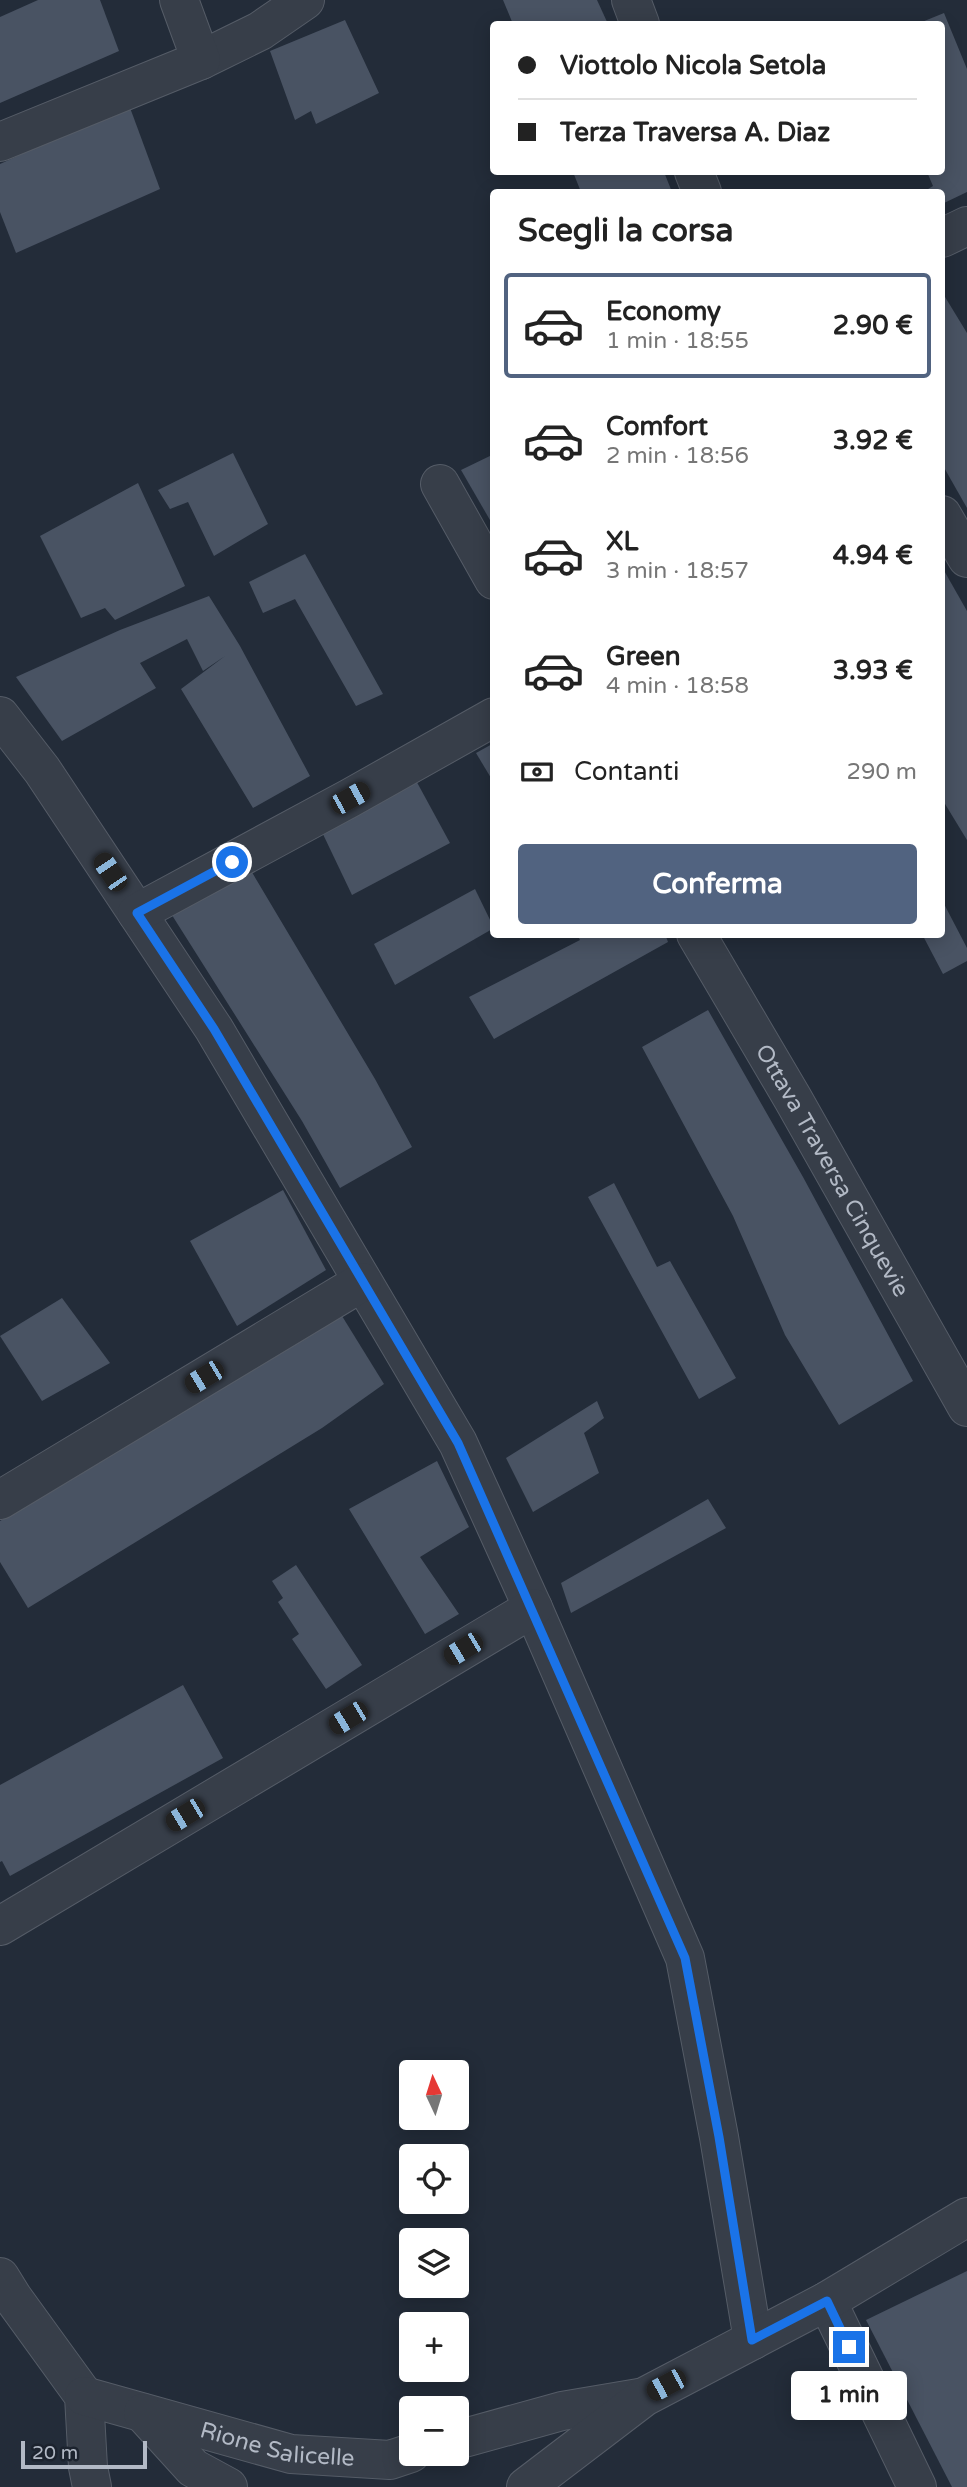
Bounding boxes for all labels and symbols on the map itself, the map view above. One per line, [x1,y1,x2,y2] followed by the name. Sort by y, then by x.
[327,779,374,817] car
[216,846,248,878] route start
[90,849,131,895] car
[749,1039,915,1302] street label: Ottava Traversa Cinquevie
[181,1357,228,1397] car
[440,1629,487,1669] car
[325,1698,372,1738] car
[162,1795,209,1835] car
[399,2060,469,2130] north arrow
[833,2331,865,2363] route end
[643,2366,690,2404] car
[791,2372,907,2420] callout: 1 min
[197,2416,355,2473] street label: Rione Salicelle
[21,2438,147,2470] scale bar

